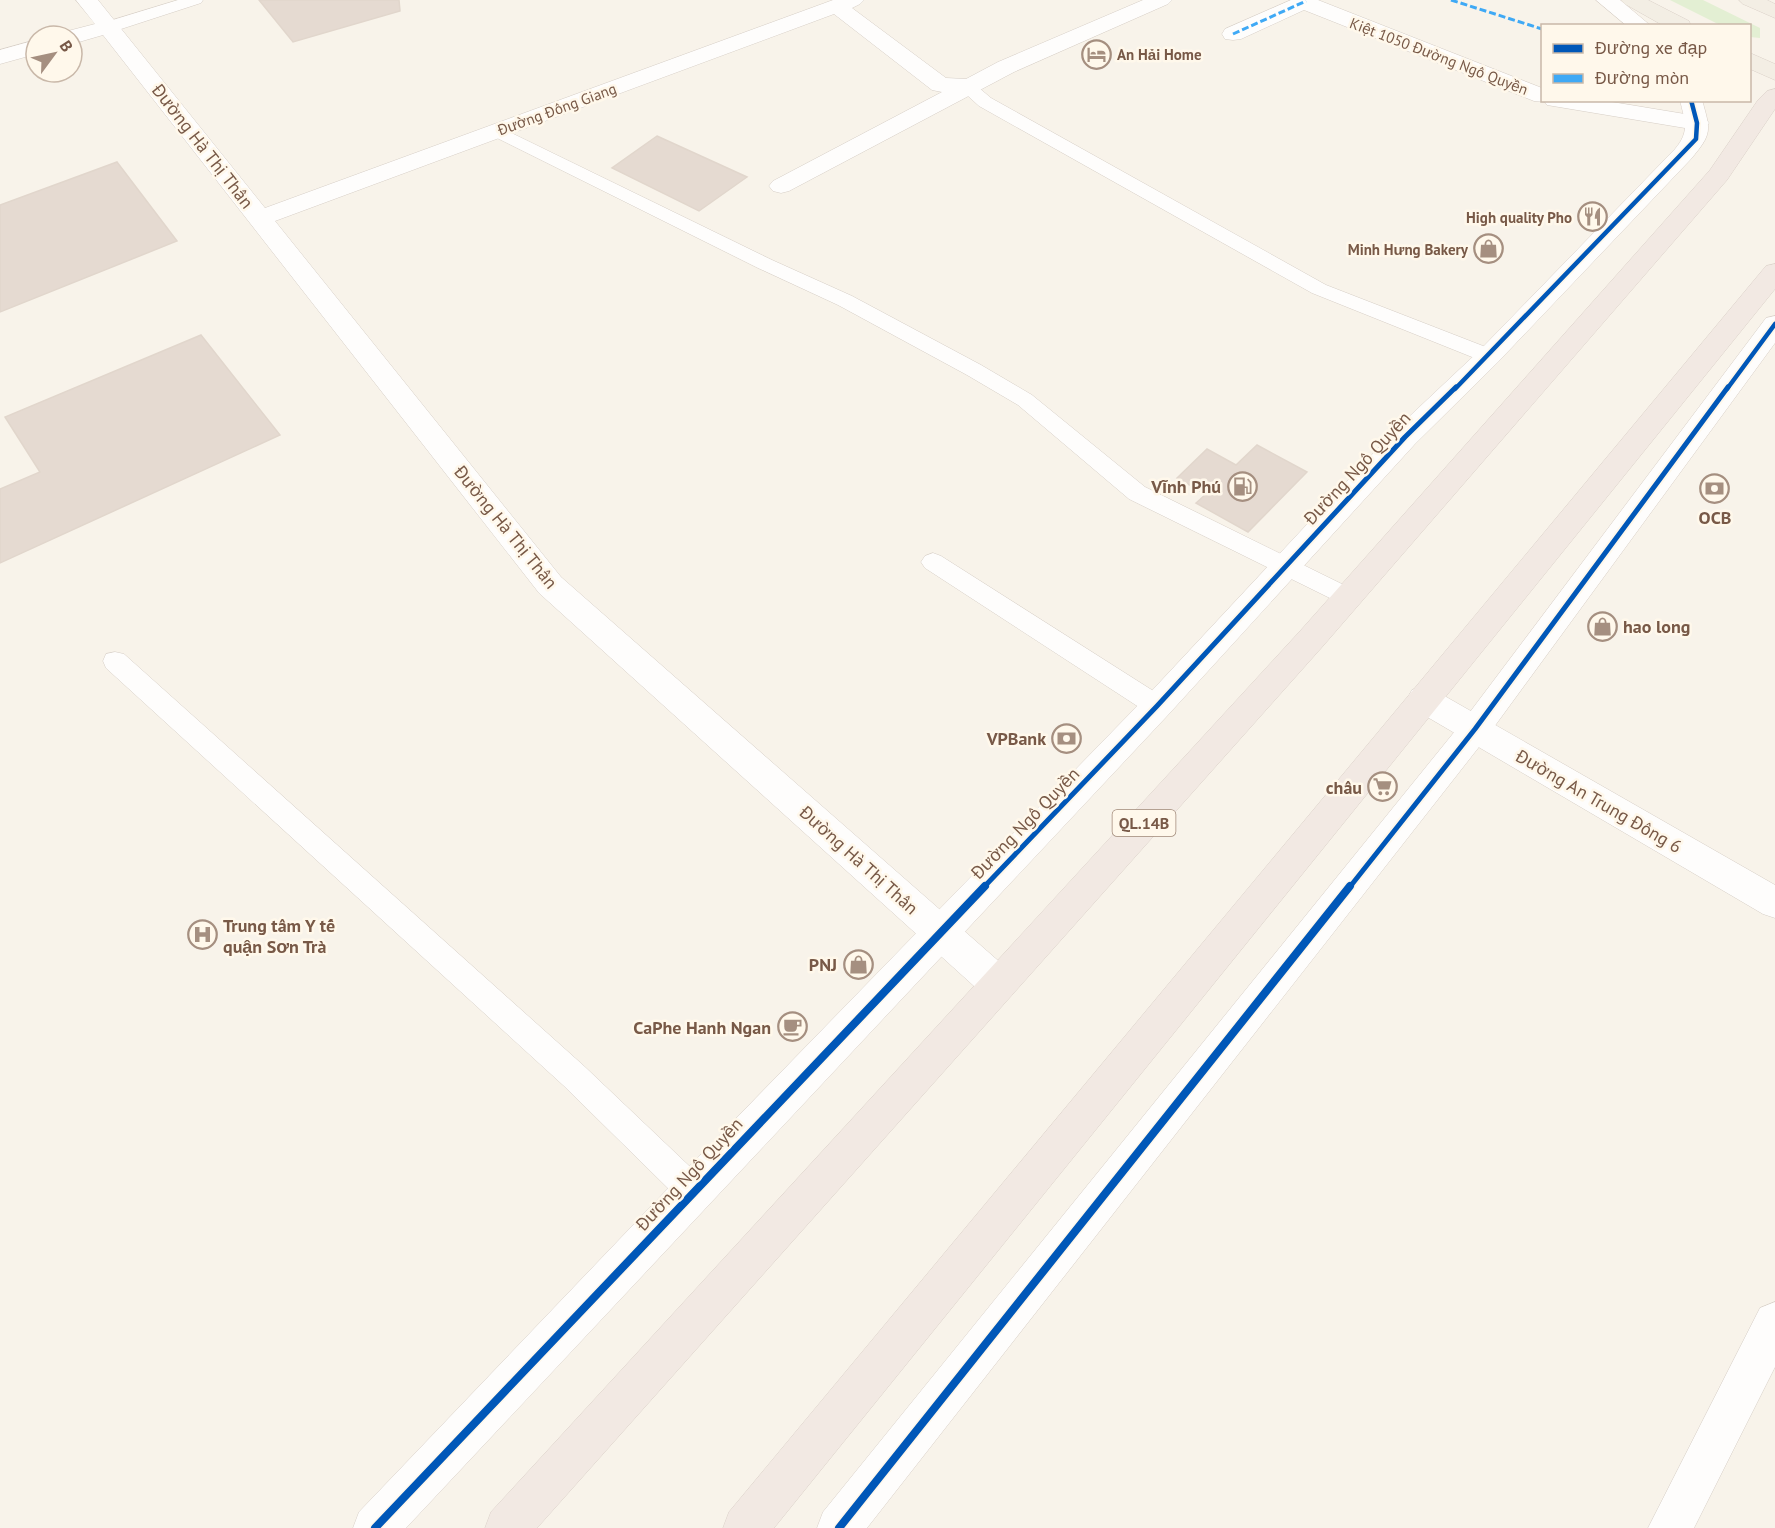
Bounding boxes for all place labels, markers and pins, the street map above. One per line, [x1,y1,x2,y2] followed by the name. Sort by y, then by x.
[1080,38,1112,70] hotel icon: An Hải Home
[1117,45,1202,64] place label: An Hải Home
[1577,201,1609,233] restaurant icon: High quality Pho
[1466,208,1572,227] place label: High quality Pho
[1473,233,1505,265] shop icon: Minh Hưng Bakery
[1348,240,1469,259] place label: Minh Hưng Bakery
[1226,470,1258,502] fuel station icon: Vĩnh Phú
[1699,472,1731,504] bank icon: OCB
[1150,475,1221,498] place label: Vĩnh Phú
[1699,506,1731,529] place label: OCB
[1586,610,1618,642] shop icon: hao long
[1623,615,1690,638] place label: hao long
[1051,722,1083,754] bank icon: VPBank
[986,727,1046,750] place label: VPBank
[1367,771,1399,803] supermarket icon: châu
[1326,776,1362,799] place label: châu
[223,914,335,958] place label: Trung tâm Y tế quận Sơn Trà
[186,919,218,951] hospital icon: Trung tâm Y tế quận Sơn Trà
[842,948,874,980] shop icon: PNJ
[809,953,837,976] place label: PNJ
[776,1011,808,1043] cafe icon: CaPhe Hanh Ngan
[633,1016,771,1039] place label: CaPhe Hanh Ngan

